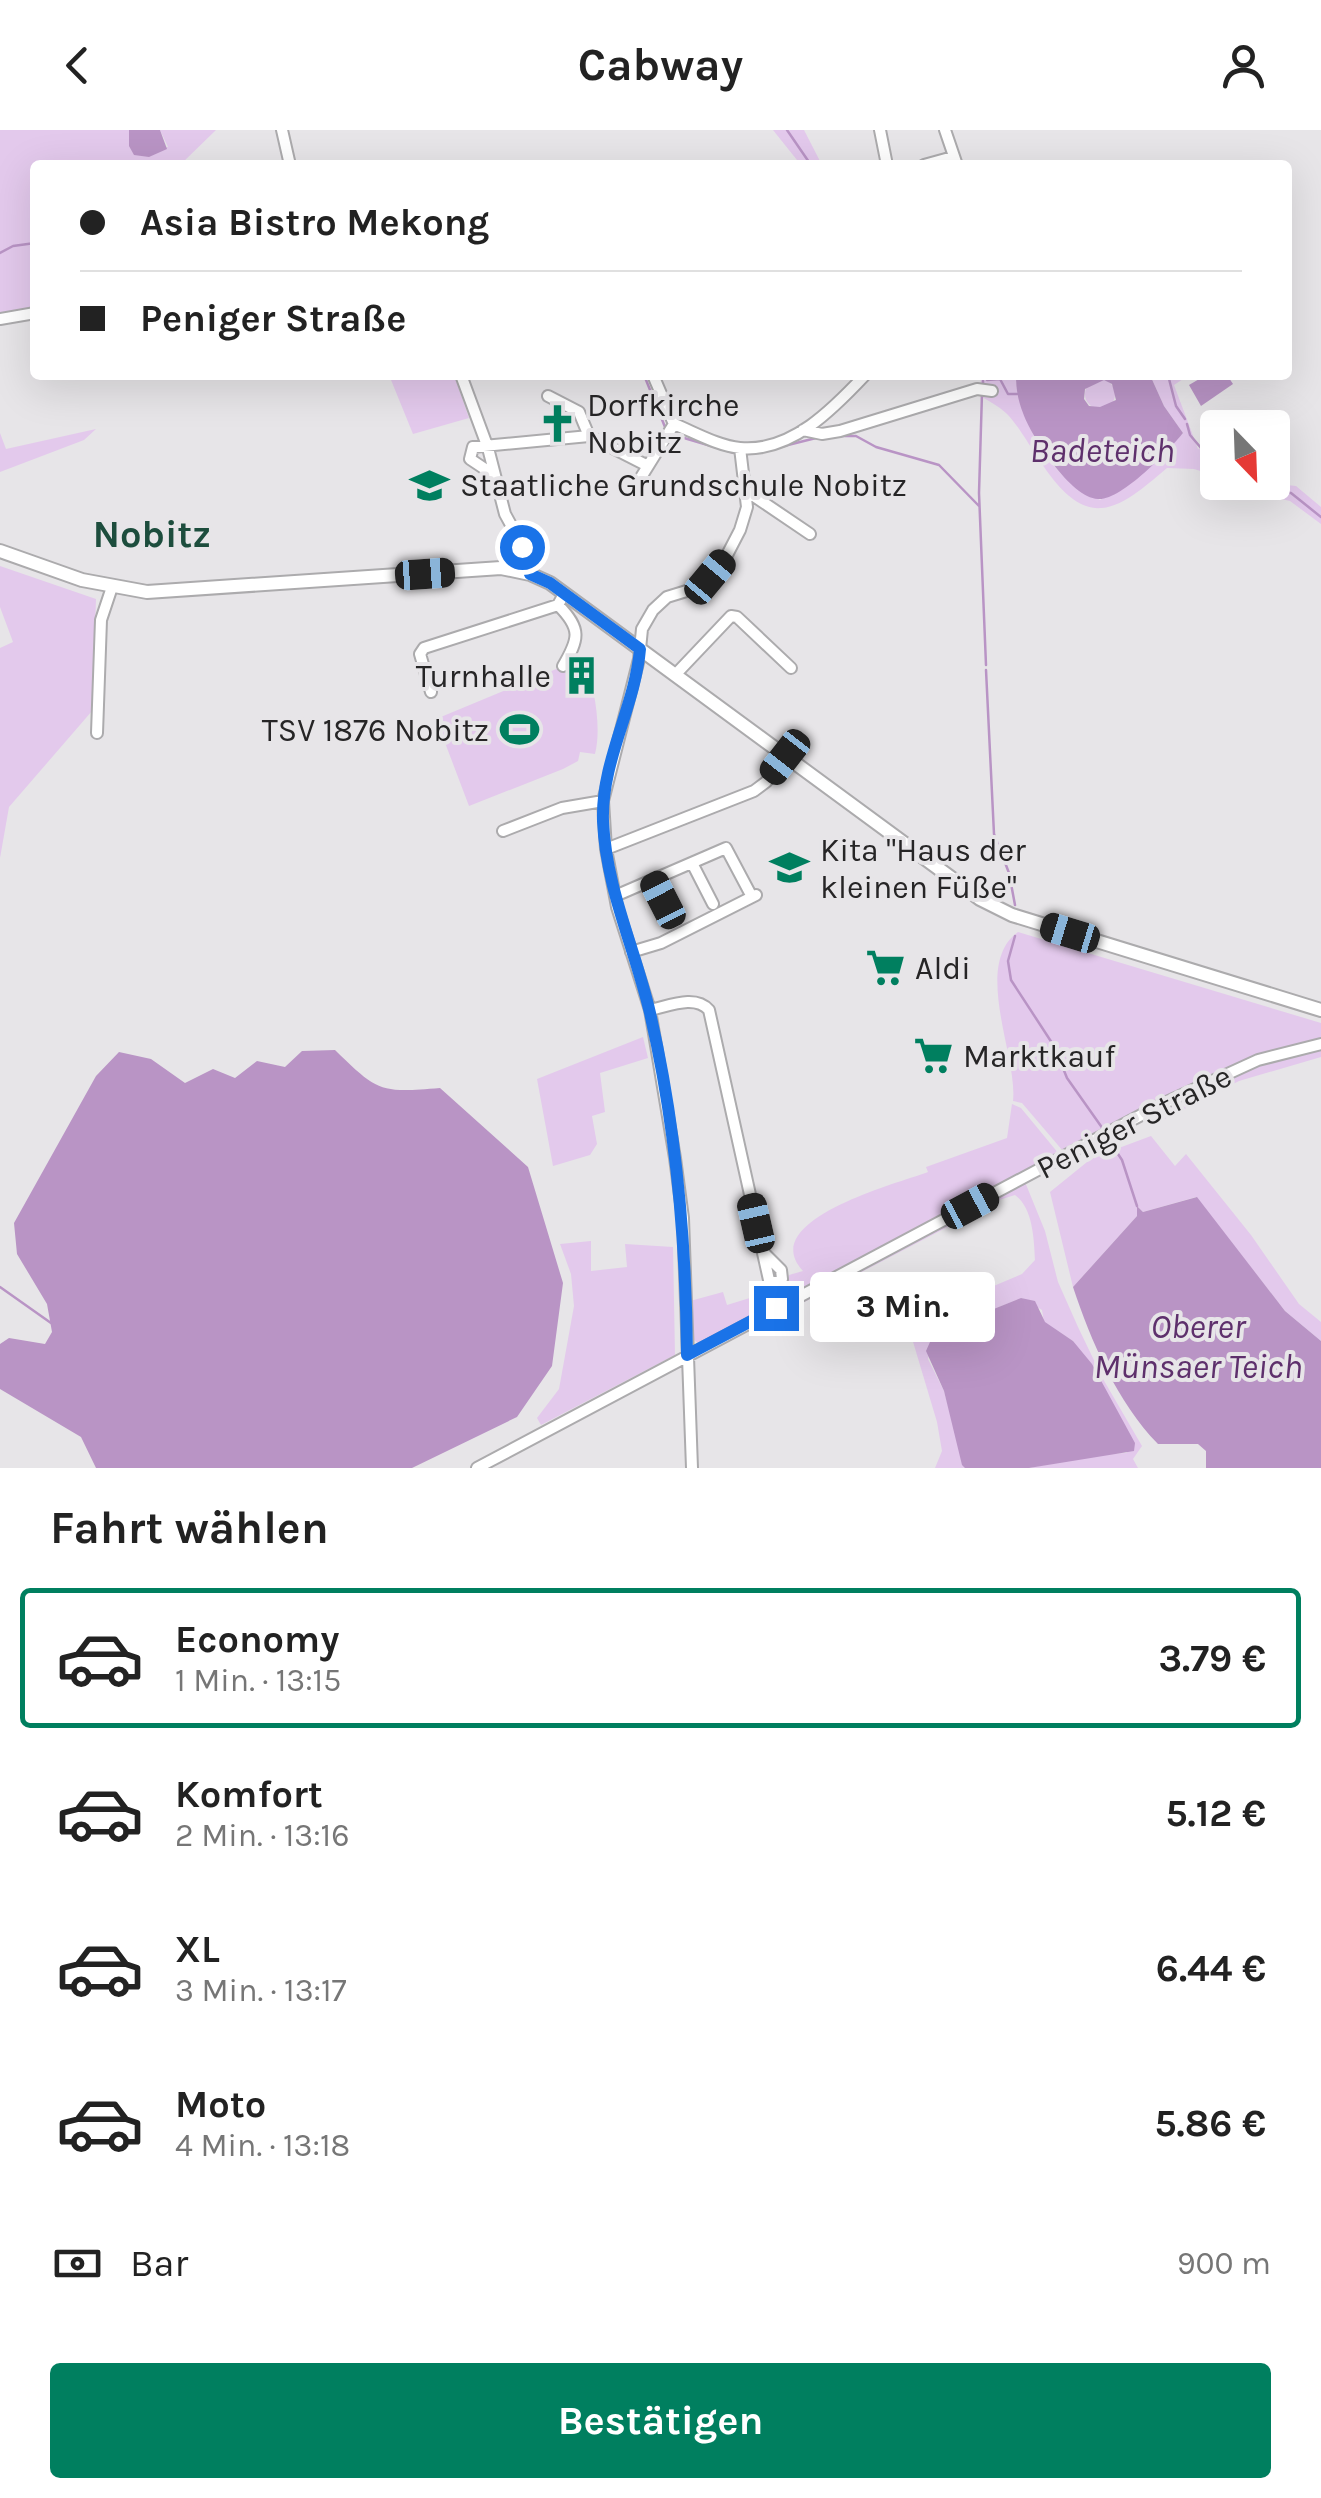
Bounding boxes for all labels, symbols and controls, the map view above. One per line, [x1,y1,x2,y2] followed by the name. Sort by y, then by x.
[50,38,105,93] icon: back
[1216,38,1271,93] icon: person
[578,39,743,91] text: Cabway
[140,200,489,245] text: Asia Bistro Mekong
[140,296,406,341] text: Peniger Straße
[587,387,740,461] place label: Dorfkirche Nobitz
[536,402,578,444] church icon: Dorfkirche Nobitz
[1200,410,1290,500] north arrow
[1200,410,1290,500] map controls
[1030,430,1174,471] water label: Badeteich
[409,464,451,506] school or university icon: Staatliche Grundschule Nobitz
[460,467,907,504] place label: Staatliche Grundschule Nobitz
[93,512,211,557] district label: Nobitz
[500,525,545,570] route start
[679,544,741,610] car
[394,557,456,591] car
[560,655,602,697] building icon: Turnhalle
[416,658,551,695] place label: Turnhalle
[498,709,540,751] sports icon: TSV 1876 Nobitz
[262,712,489,749] place label: TSV 1876 Nobitz
[755,724,815,790] car
[820,832,1026,906] place label: Kita "Haus der kleinen Füße"
[769,847,811,889] school or university icon: Kita "Haus der kleinen Füße"
[636,866,690,934] car
[1037,910,1103,956] car
[864,947,906,989] supermarket icon: Aldi
[915,950,971,987] place label: Aldi
[912,1035,954,1077] supermarket icon: Marktkauf
[963,1038,1116,1075] place label: Marktkauf
[1031,1057,1237,1187] street label: Peniger Straße
[936,1179,1004,1233] car
[735,1190,777,1256] car
[811,1273,996,1343] callout: 3 Min.
[754,1286,799,1331] route end
[856,1288,949,1325] text: 3 Min.
[1094,1306,1302,1387] water label: Oberer Münsaer Teich
[50,1502,329,1554] text: Fahrt wählen
[55,1613,145,1703] icon: car
[175,1617,339,1662] text: Economy
[1158,1636,1266,1681] text: 3.79 €
[175,1662,341,1699] text: 1 Min. · 13:15
[55,1768,145,1858] icon: car
[175,1772,323,1817] text: Komfort
[1165,1791,1266,1836] text: 5.12 €
[175,1817,349,1854] text: 2 Min. · 13:16
[55,1923,145,2013] icon: car
[175,1927,220,1972] text: XL
[1156,1946,1266,1991] text: 6.44 €
[175,1972,347,2009] text: 3 Min. · 13:17
[55,2078,145,2168] icon: car
[175,2082,266,2127] text: Moto
[1154,2101,1266,2146] text: 5.86 €
[175,2127,350,2164] text: 4 Min. · 13:18
[50,2236,105,2291] icon: cash
[130,2241,188,2286] text: Bar
[1177,2245,1271,2282] text: 900 m
[50,2363,1271,2478] button: Bestätigen

